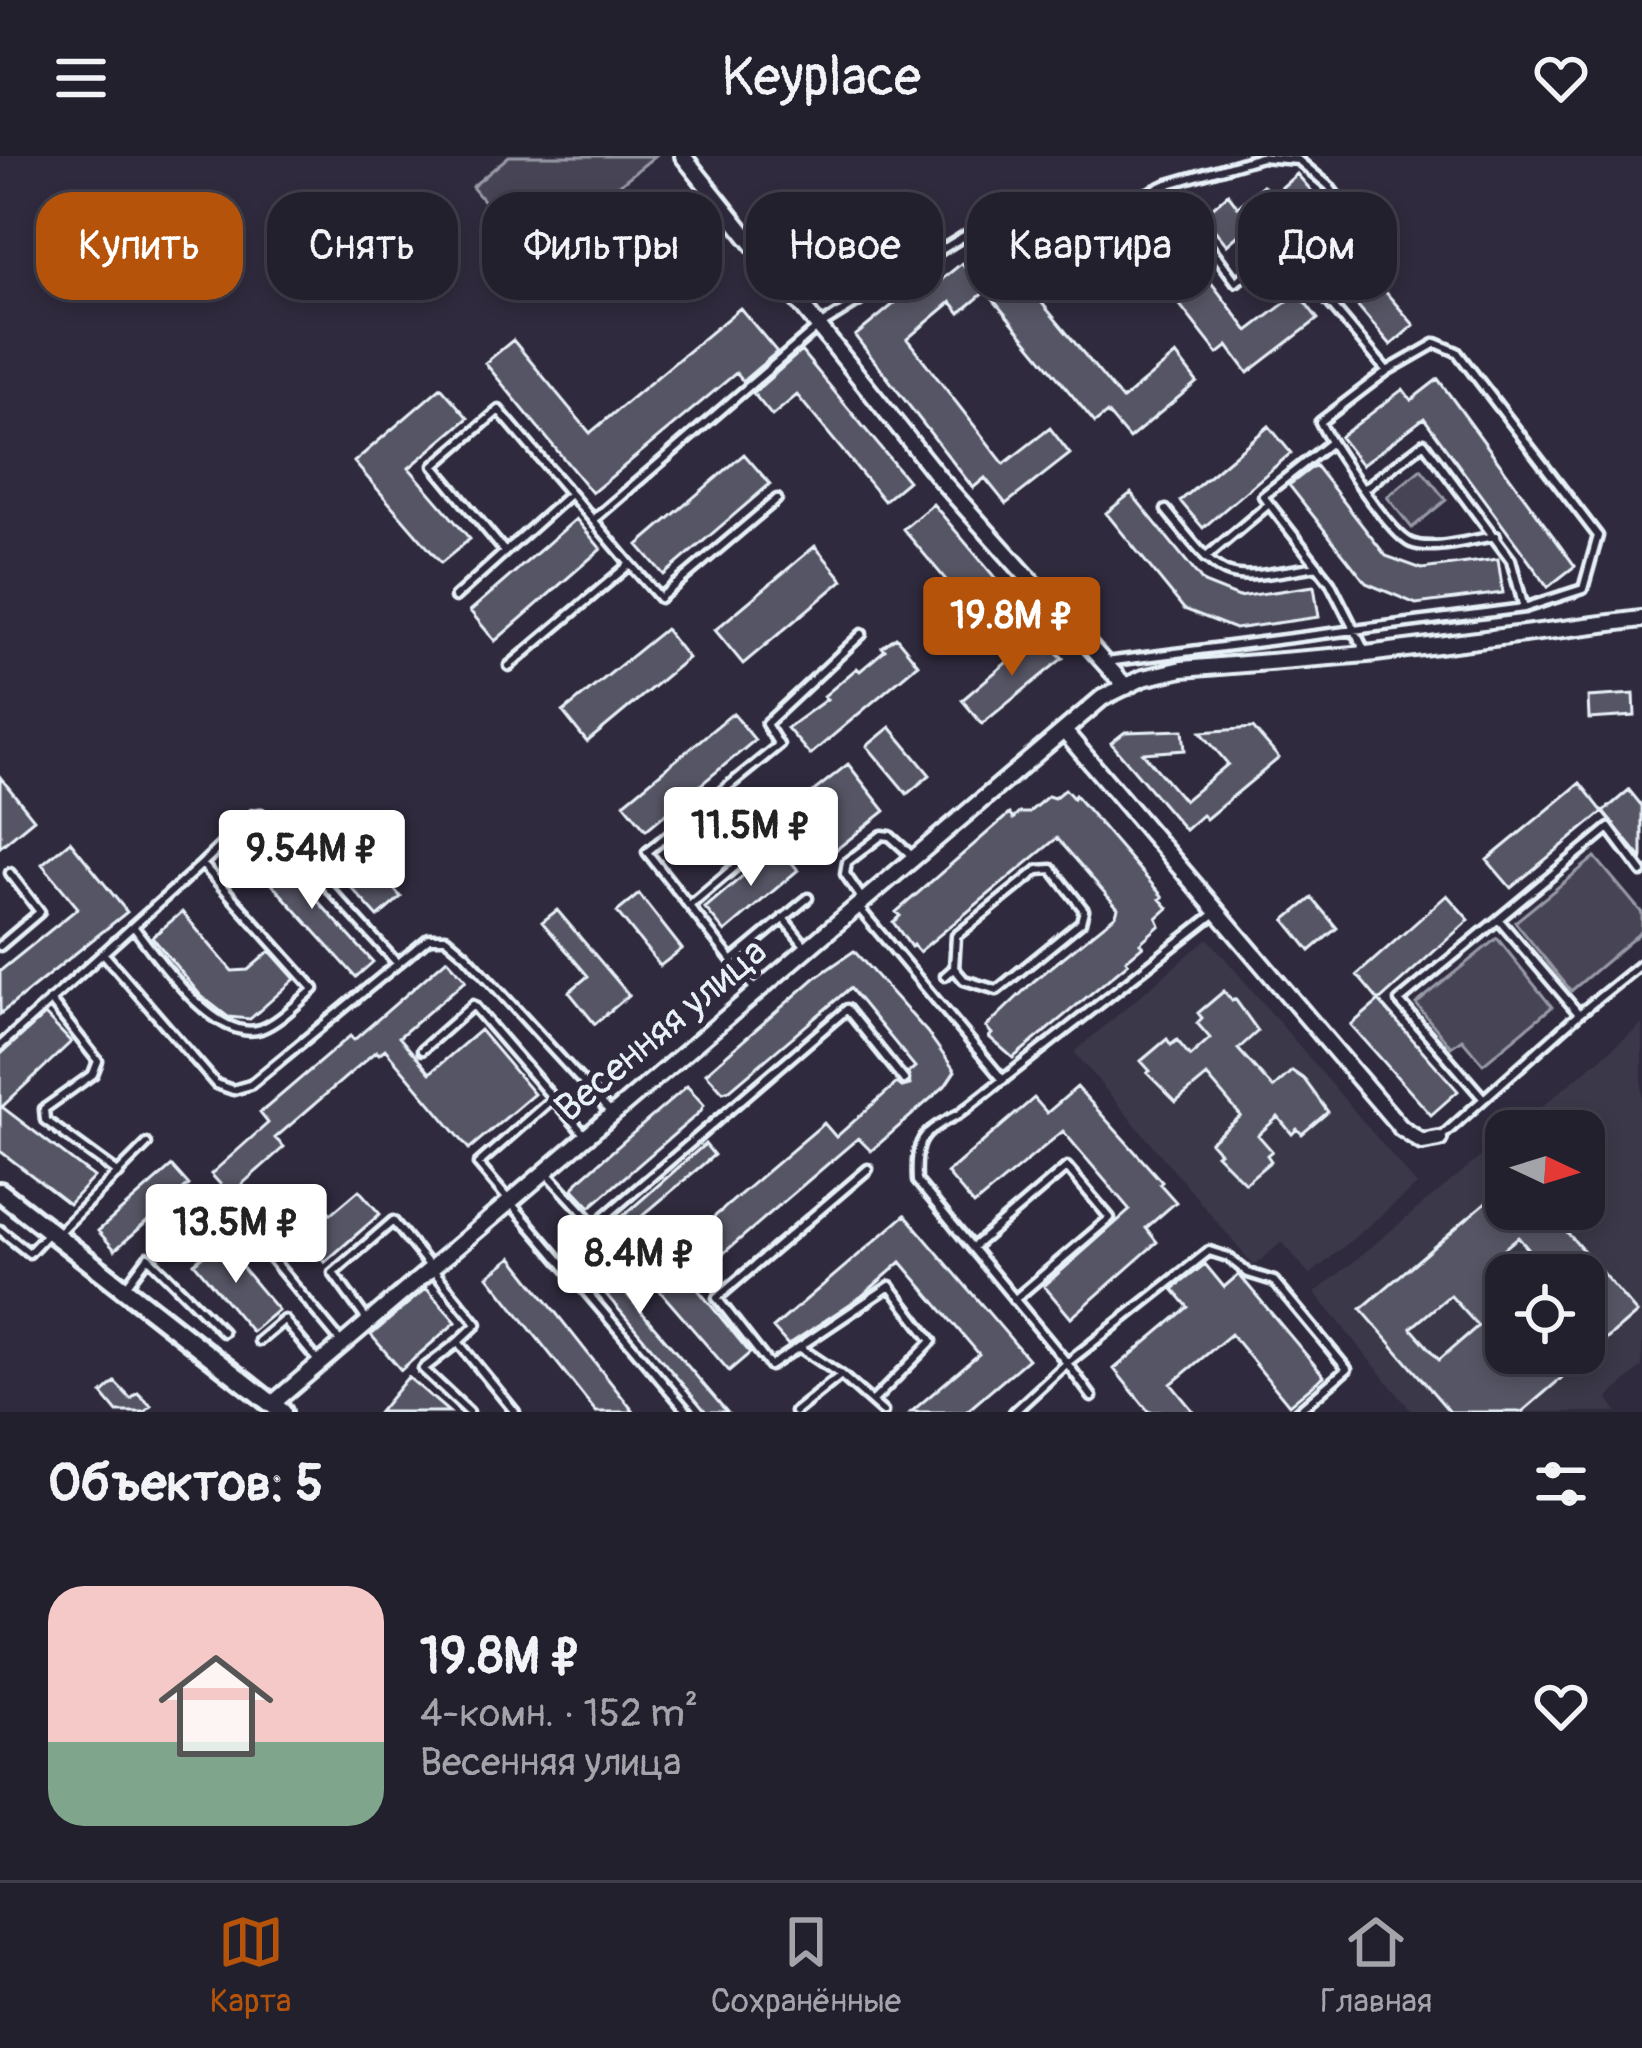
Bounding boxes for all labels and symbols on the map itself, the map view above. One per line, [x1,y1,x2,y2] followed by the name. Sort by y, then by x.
[901,577,1123,679] pin: 19.8M ₽
[640,787,862,889] pin: 11.5M ₽
[201,810,423,912] pin: 9.54M ₽
[545,927,777,1133] street label: Весенняя улица
[1485,1110,1605,1230] north arrow
[125,1184,347,1286] pin: 13.5M ₽
[542,1215,738,1317] pin: 8.4M ₽

